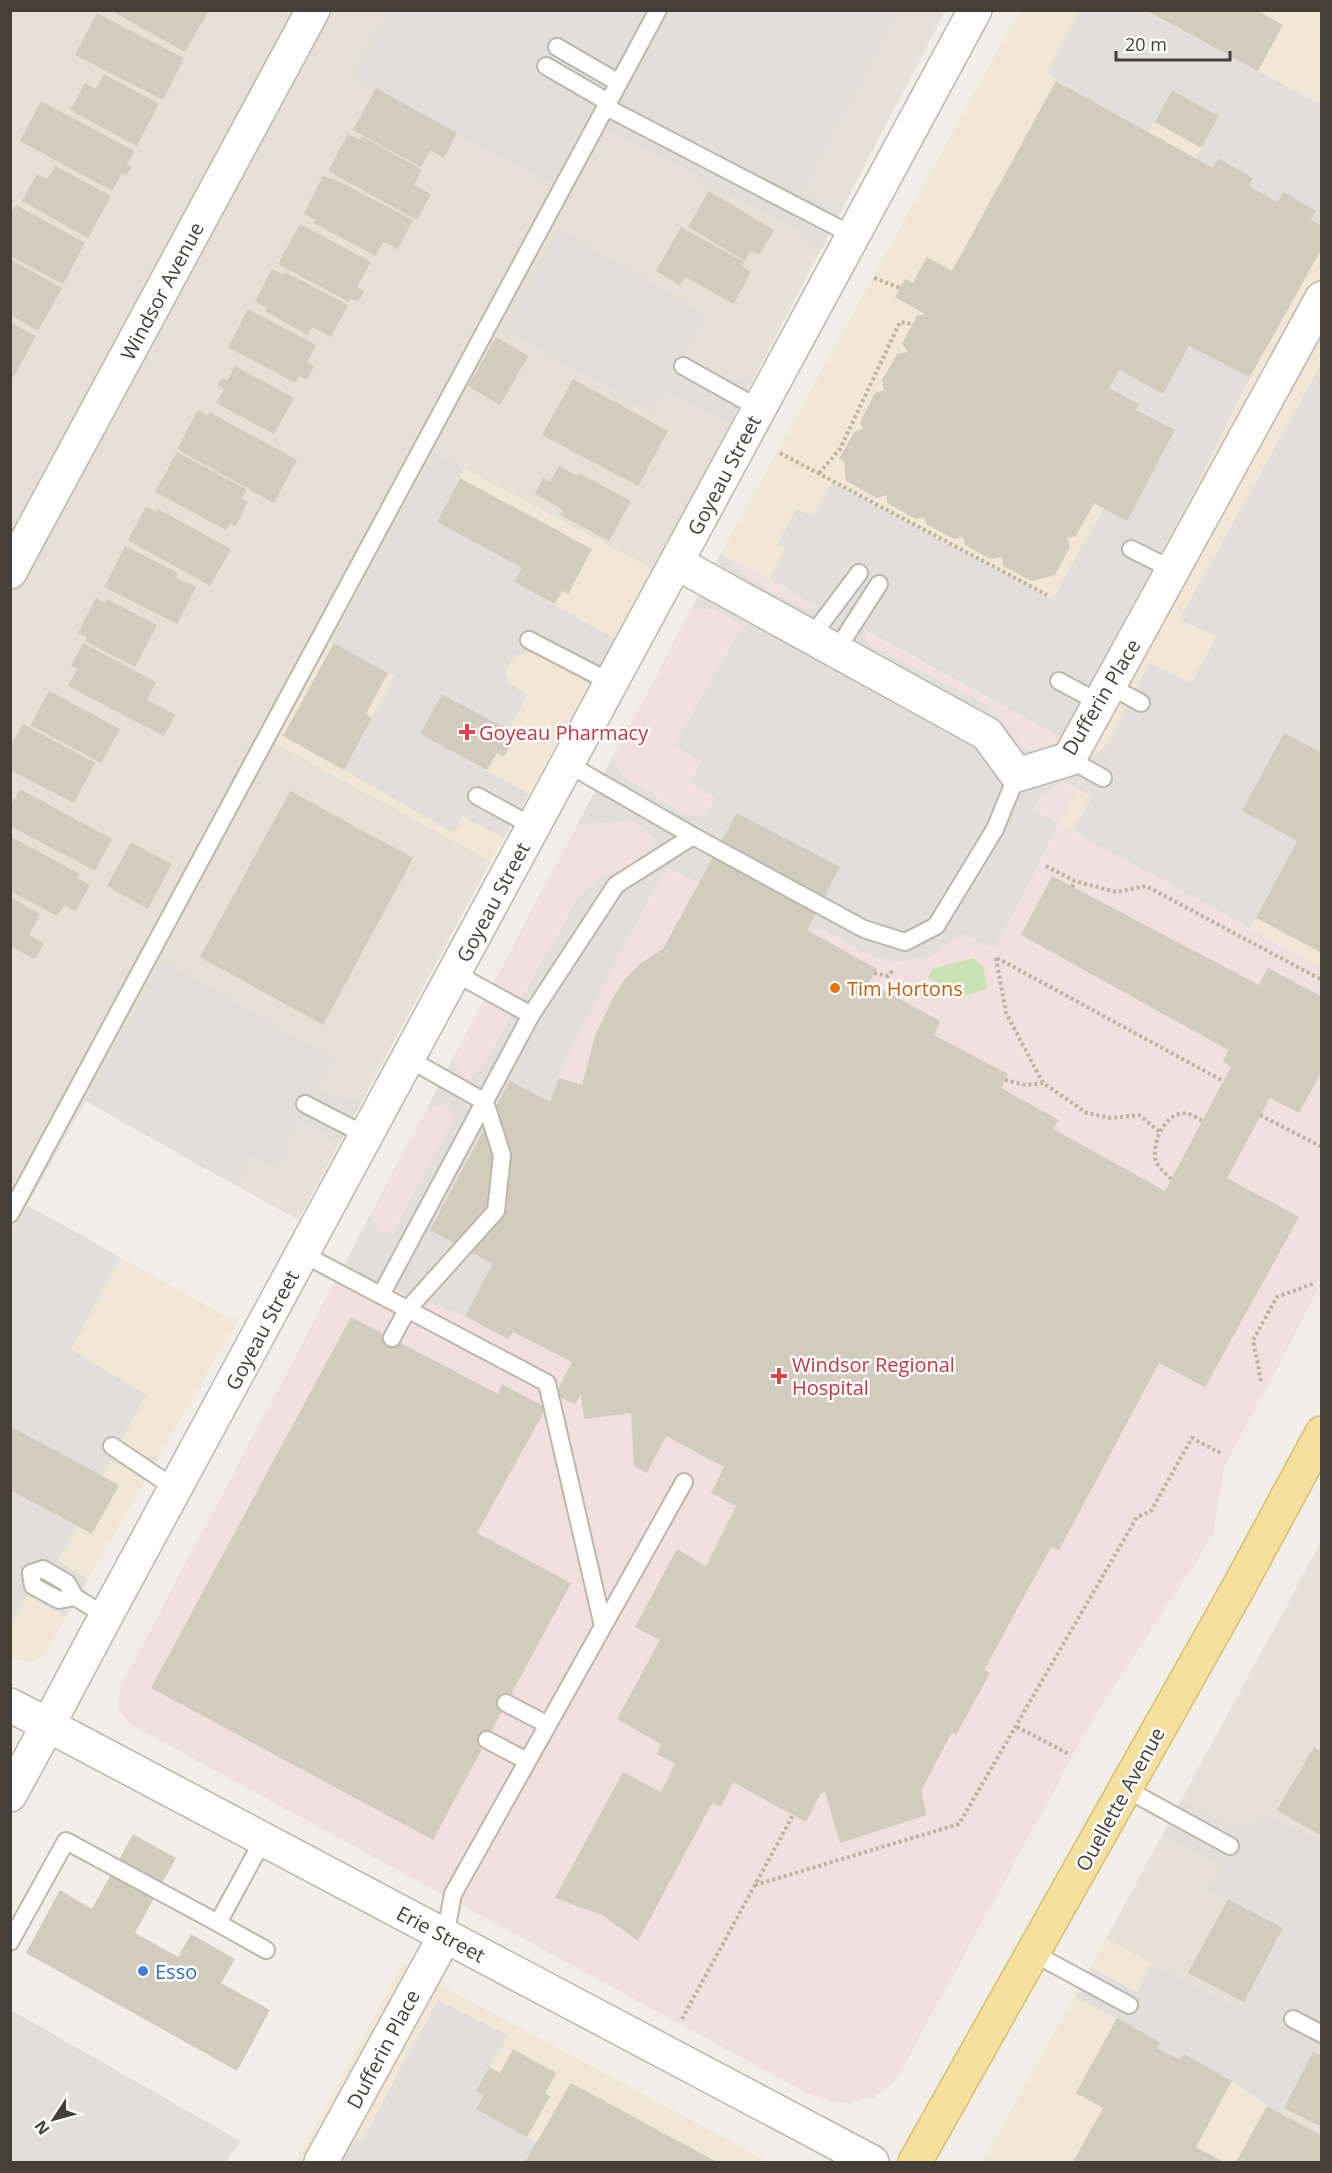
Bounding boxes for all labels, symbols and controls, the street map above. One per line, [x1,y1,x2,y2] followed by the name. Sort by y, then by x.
[1116,24,1230,62] scale bar
[1125,32,1167,56] text: 20 m
[114,217,210,365] street label: Windsor Avenue
[681,410,767,540] street label: Goyeau Street
[1056,634,1146,760] street label: Dufferin Place
[479,719,649,746] place label: Goyeau Pharmacy
[460,725,474,739] marker: Goyeau Pharmacy
[450,837,536,967] street label: Goyeau Street
[847,975,963,1002] place label: Tim Hortons
[828,981,842,995] marker: Tim Hortons
[219,1265,305,1395] street label: Goyeau Street
[792,1351,955,1401] place label: Windsor Regional Hospital
[770,1367,788,1385] marker: Windsor Regional Hospital
[1069,1722,1171,1876] street label: Ouellette Avenue
[392,1899,490,1969] street label: Erie Street
[155,1958,197,1985] place label: Esso
[136,1964,150,1978] marker: Esso
[340,1985,426,2113] street label: Dufferin Place
[24,2089,84,2149] north arrow
[29,2116,55,2140] text: N

